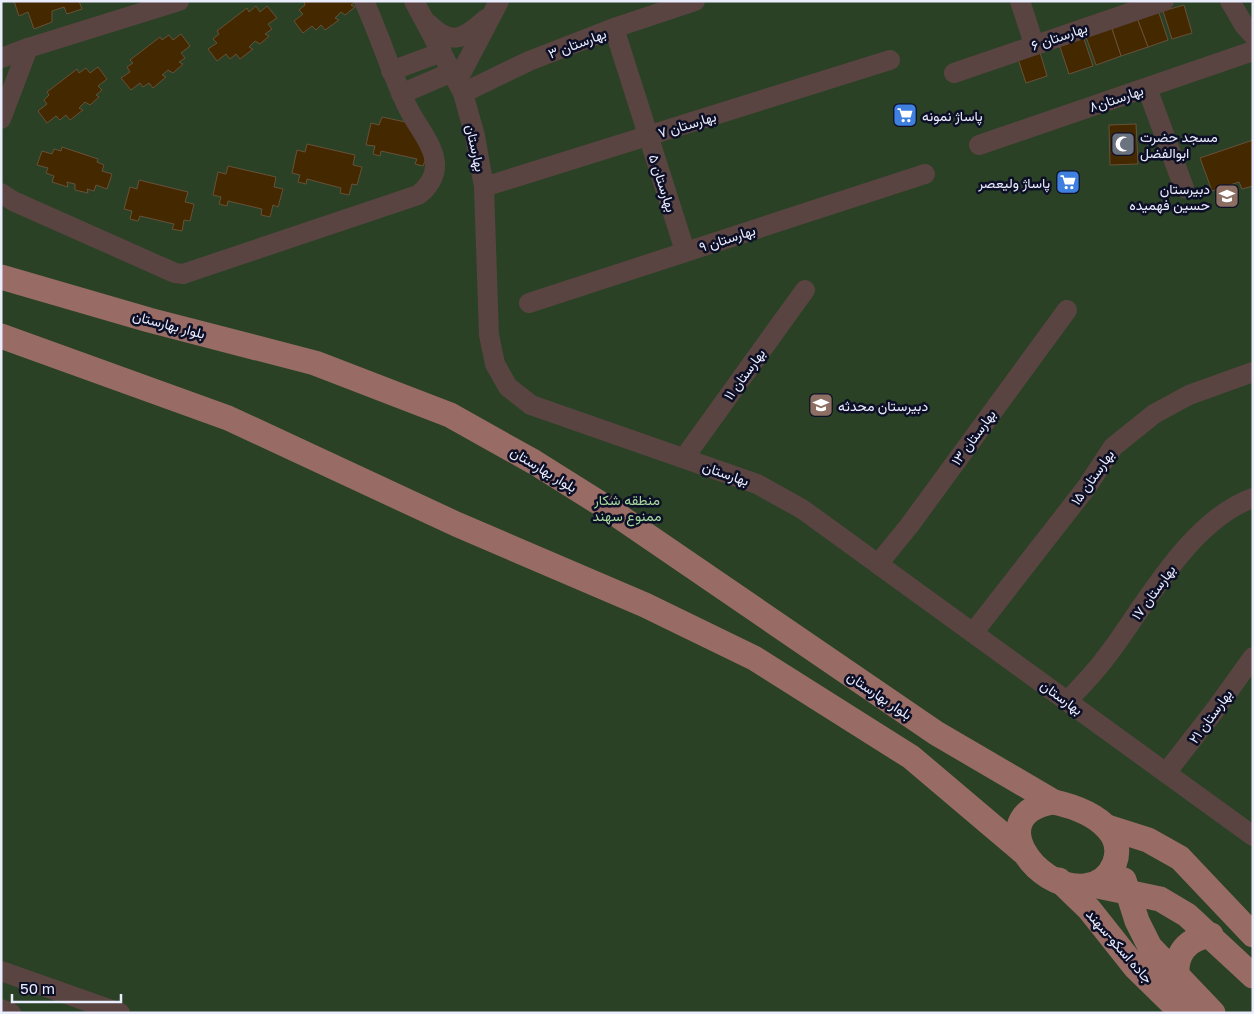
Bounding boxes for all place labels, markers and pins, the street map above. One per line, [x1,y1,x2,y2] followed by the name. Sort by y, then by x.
[892,102,918,128] supermarket icon: پاساژ نمونه
[922,107,983,126] place label: پاساژ نمونه
[1140,128,1218,162] place label: مسجد حضرت ابوالفضل
[1110,131,1136,157] mosque icon: مسجد حضرت ابوالفضل
[1055,169,1081,195] supermarket icon: پاساژ ولیعصر
[977,174,1050,193] place label: پاساژ ولیعصر
[1129,180,1210,214] place label: دبیرستان حسین فهمیده
[1214,183,1240,209] school or university icon: دبیرستان حسین فهمیده
[808,392,834,418] school or university icon: دبیرستان محدثه
[838,397,928,415] place label: دبیرستان محدثه

